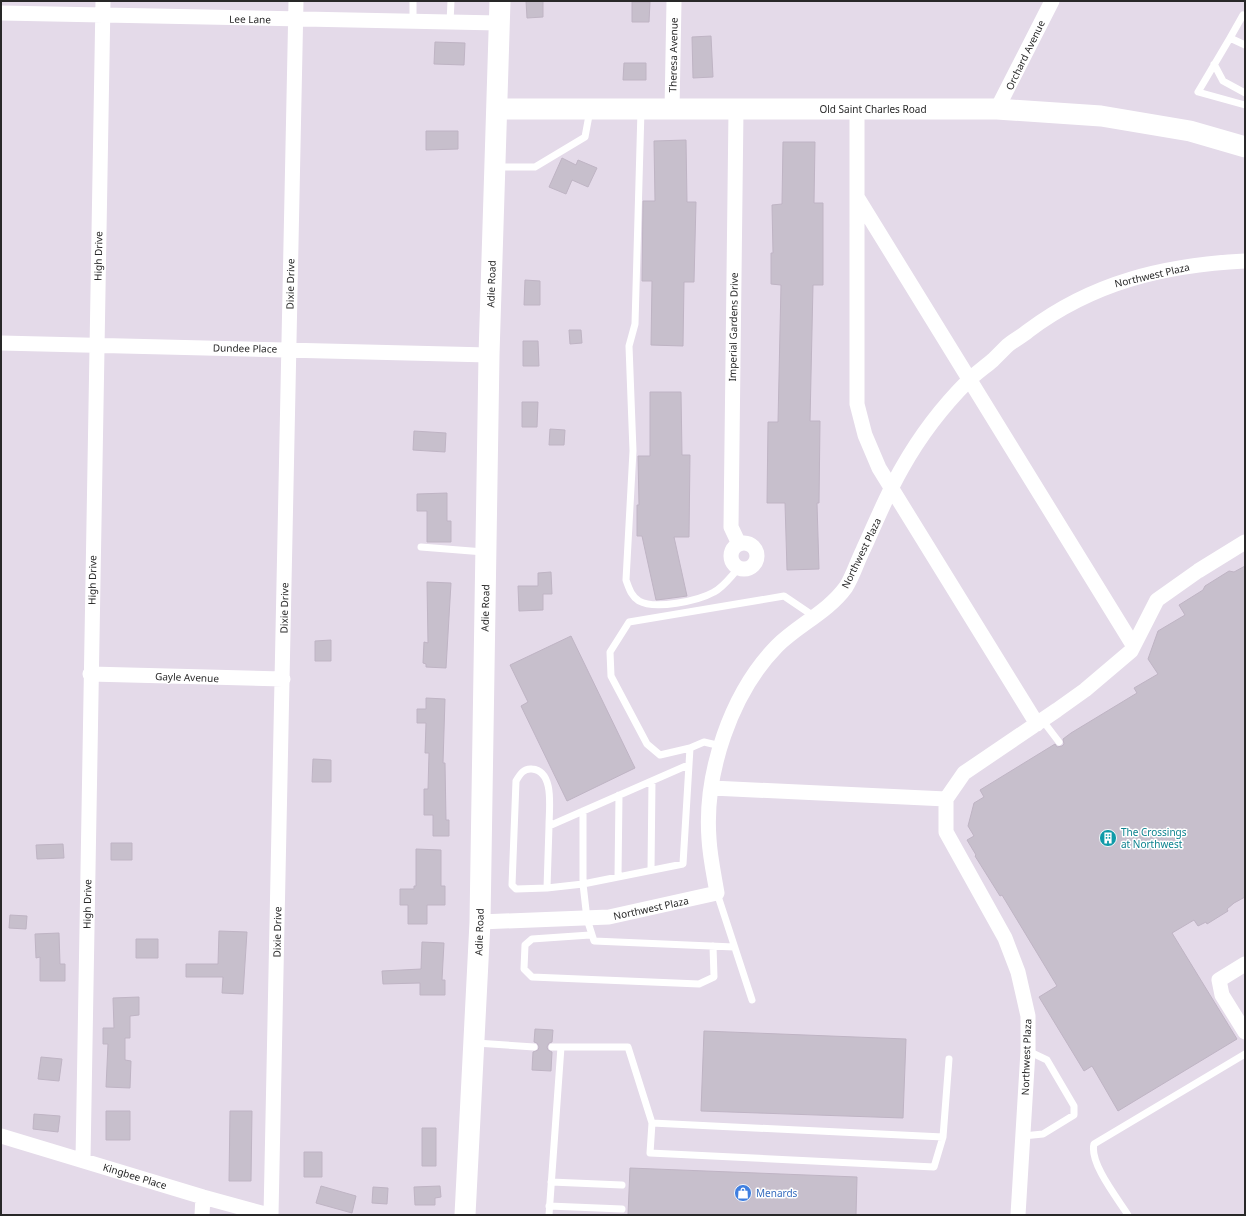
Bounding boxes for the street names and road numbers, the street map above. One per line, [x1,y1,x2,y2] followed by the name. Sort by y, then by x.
[229,12,271,26] street label: Lee Lane
[665,17,681,93] street label: Theresa Avenue
[1002,17,1048,92] street label: Orchard Avenue
[819,102,927,116] street label: Old Saint Charles Road
[91,231,105,281] street label: High Drive
[283,258,297,309] street label: Dixie Drive
[483,260,499,308] street label: Adie Road
[1113,260,1191,290] street label: Northwest Plaza
[725,272,741,382] street label: Imperial Gardens Drive
[213,340,278,356] street label: Dundee Place
[838,515,884,591] street label: Northwest Plaza
[85,555,99,605] street label: High Drive
[277,582,291,633] street label: Dixie Drive
[478,584,492,632] street label: Adie Road
[155,669,220,685] street label: Gayle Avenue
[80,879,94,929] street label: High Drive
[612,893,690,923] street label: Northwest Plaza
[270,906,284,957] street label: Dixie Drive
[471,908,487,956] street label: Adie Road
[1018,1018,1034,1096] street label: Northwest Plaza
[101,1160,169,1192] street label: Kingbee Place

